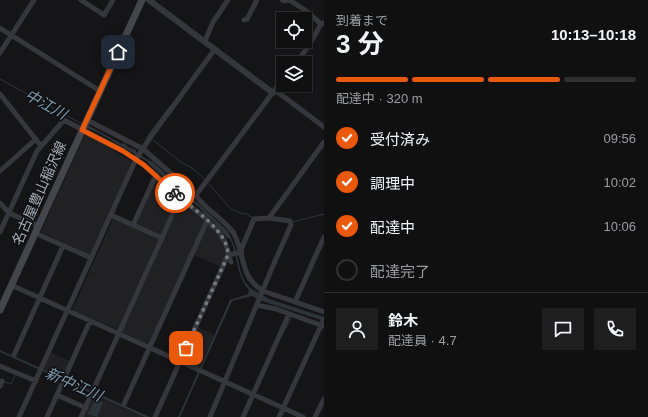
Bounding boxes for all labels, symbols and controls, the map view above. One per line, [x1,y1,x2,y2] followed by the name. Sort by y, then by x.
[276,12,312,92] map controls
[276,12,312,48] button: locate
[336,13,388,28] text: 到着まで
[551,26,636,43] text: 10:13–10:18
[336,29,384,59] text: 3 分
[101,35,135,69] pin
[107,41,129,63] icon: home
[276,56,312,92] button: layers
[22,86,72,123] water label: 中江川
[336,91,423,106] text: 配達中 · 320 m
[336,127,358,149] icon: check
[370,131,430,148] text: 受付済み
[603,131,636,146] text: 09:56
[9,139,69,247] street label: 名古屋豊山稲沢線
[336,171,358,193] icon: check
[155,173,195,213] courier
[370,175,415,192] text: 調理中
[603,175,636,190] text: 10:02
[164,182,186,204] icon: bike
[336,215,358,237] icon: check
[370,219,415,236] text: 配達中
[603,219,636,234] text: 10:06
[370,263,430,280] text: 配達完了
[336,308,378,350] button: person
[542,308,584,350] button: chat
[594,308,636,350] button: phone
[388,312,418,329] text: 鈴木
[169,331,203,365] pin
[388,333,457,348] text: 配達員 · 4.7
[175,337,197,359] icon: bag
[43,364,107,405] water label: 新中江川

